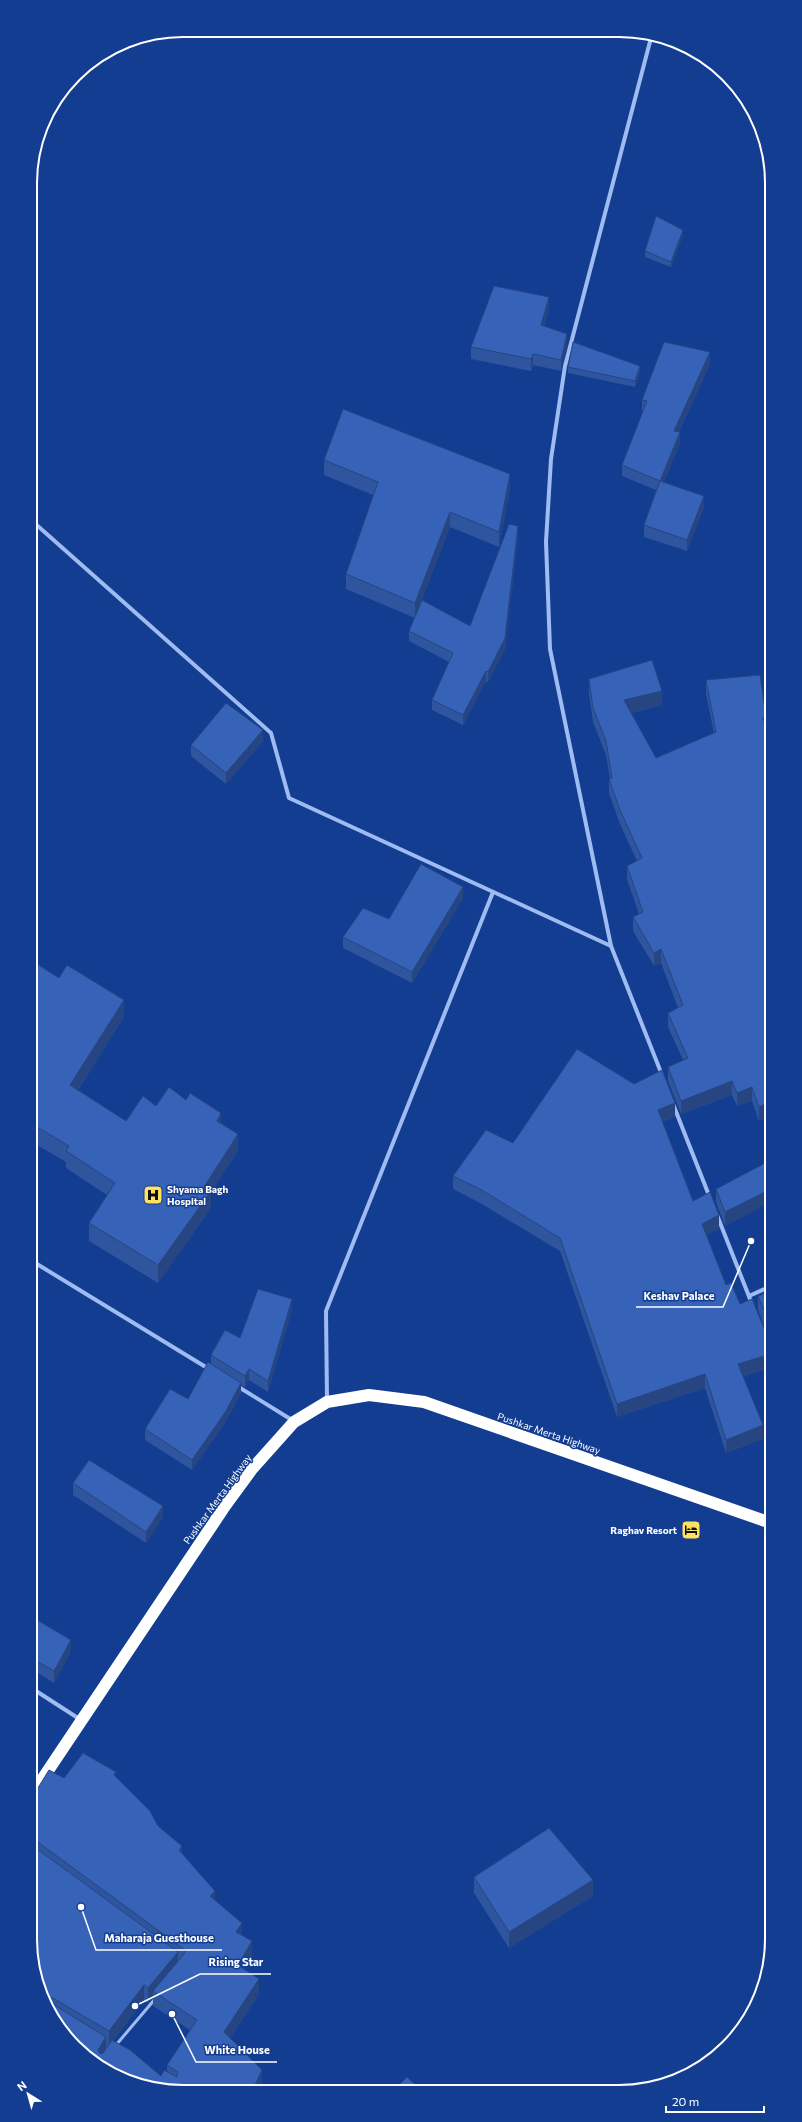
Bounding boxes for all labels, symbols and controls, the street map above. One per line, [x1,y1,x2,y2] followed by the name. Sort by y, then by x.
[167,1183,229,1207] place label: Shyama Bagh Hospital
[142,1184,164,1206] hospital icon: Shyama Bagh Hospital
[636,1284,723,1307] callout: Keshav Palace
[643,1289,715,1302] text: Keshav Palace
[496,1410,602,1456] street label: Pushkar Merta Highway
[180,1452,254,1546] street label: Pushkar Merta Highway
[680,1519,702,1541] hotel icon: Raghav Resort
[610,1524,677,1536] place label: Raghav Resort
[96,1927,222,1950] callout: Maharaja Guesthouse
[104,1931,214,1944] text: Maharaja Guesthouse
[200,1951,271,1974] callout: Rising Star
[209,1955,264,1968] text: Rising Star
[196,2039,277,2062] callout: White House
[204,2043,270,2056] text: White House
[8,2074,48,2114] north arrow
[14,2078,29,2093] text: N
[666,2088,764,2114] scale bar
[672,2094,699,2108] text: 20 m

